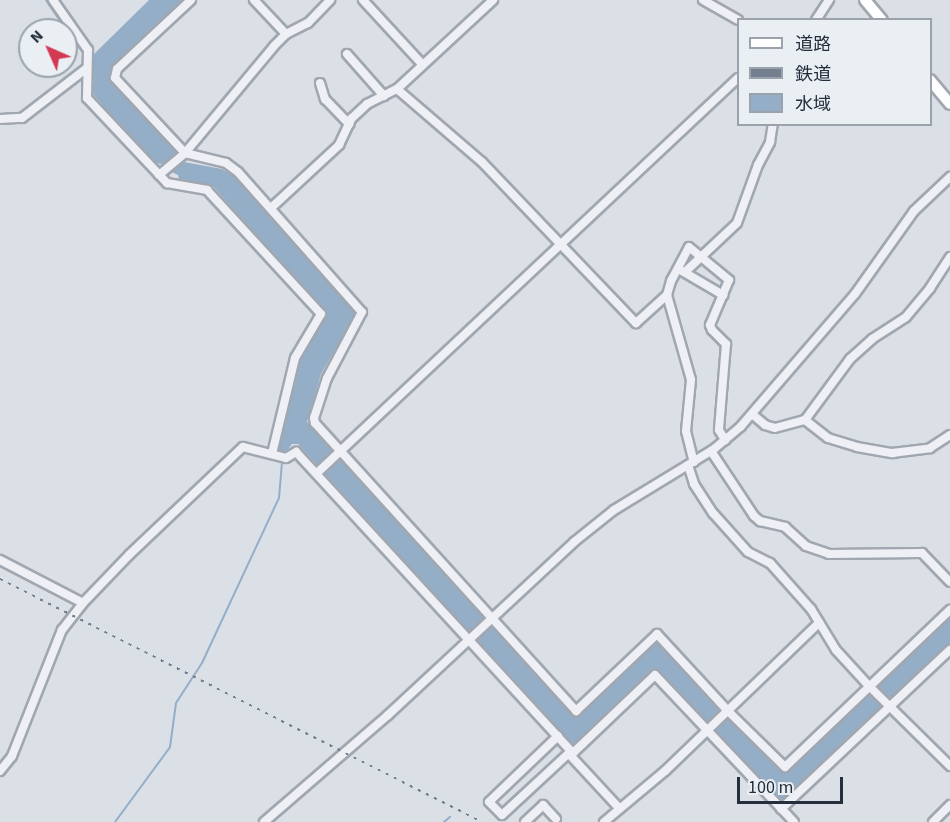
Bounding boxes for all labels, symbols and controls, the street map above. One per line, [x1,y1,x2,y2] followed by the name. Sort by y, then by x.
[18,18,78,78] north arrow
[737,18,932,126] legend
[25,25,48,48] text: N
[795,32,831,57] text: 道路
[795,62,831,87] text: 鉄道
[795,92,831,117] text: 水域
[740,765,846,803] scale bar
[748,775,793,800] text: 100 m

